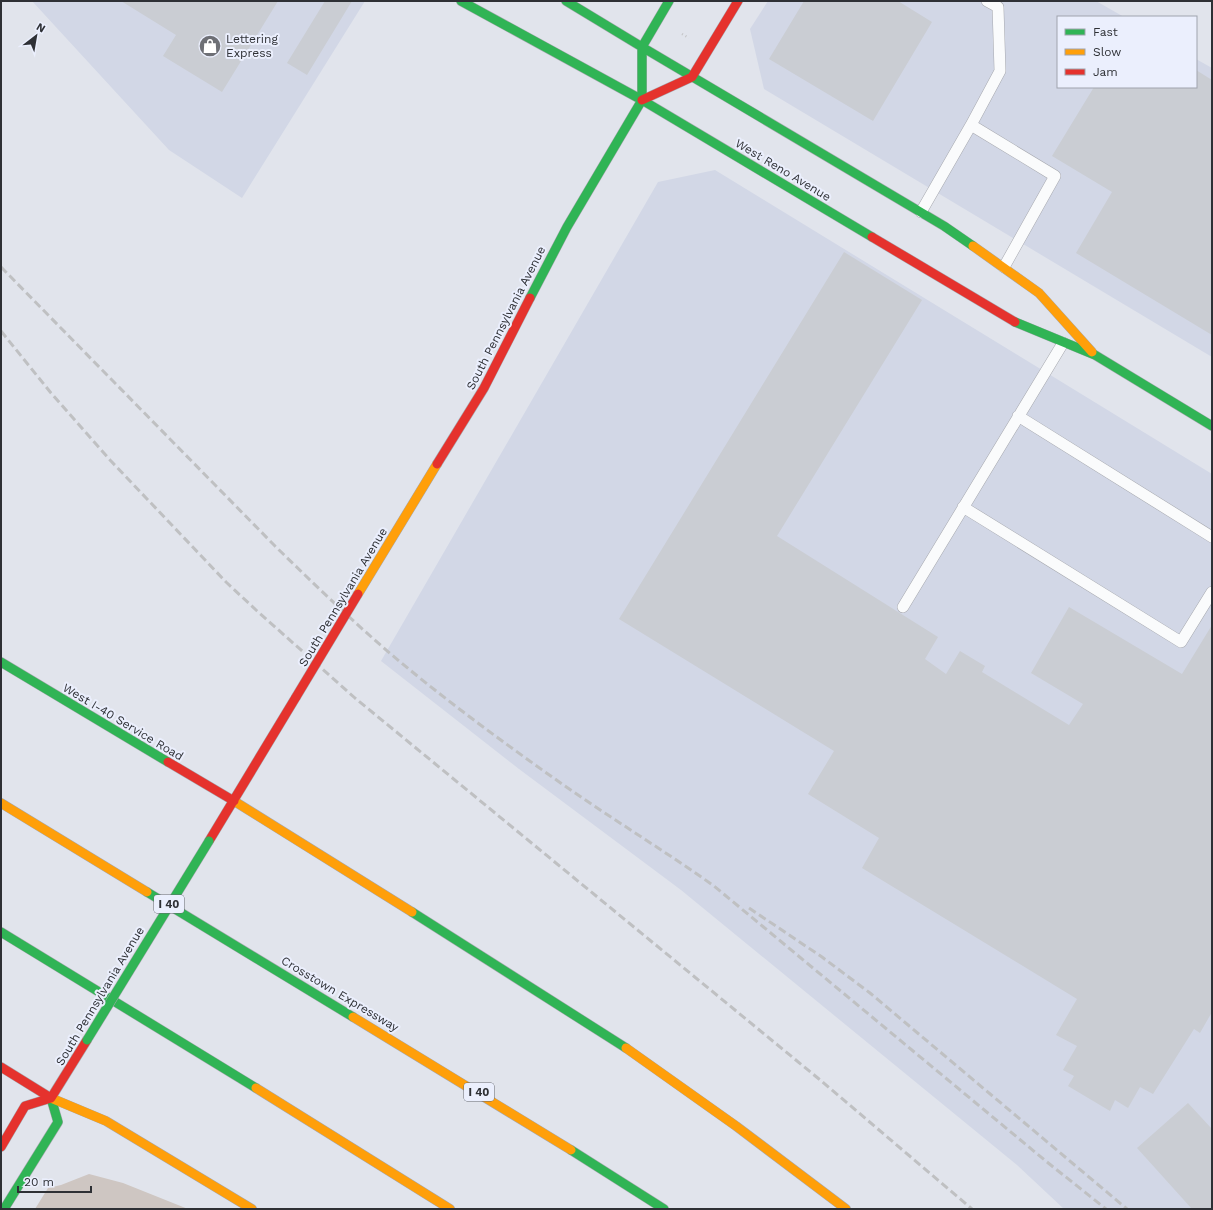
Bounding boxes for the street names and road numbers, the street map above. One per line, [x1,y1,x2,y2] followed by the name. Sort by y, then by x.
[733,136,833,204] street label: West Reno Avenue
[464,244,548,392] street label: South Pennsylvania Avenue
[296,525,390,669] street label: South Pennsylvania Avenue
[60,680,186,764] street label: West I-40 Service Road
[154,895,184,913] road number: I 40
[53,924,147,1068] street label: South Pennsylvania Avenue
[279,953,402,1035] street label: Crosstown Expressway
[464,1083,494,1101] road number: I 40

